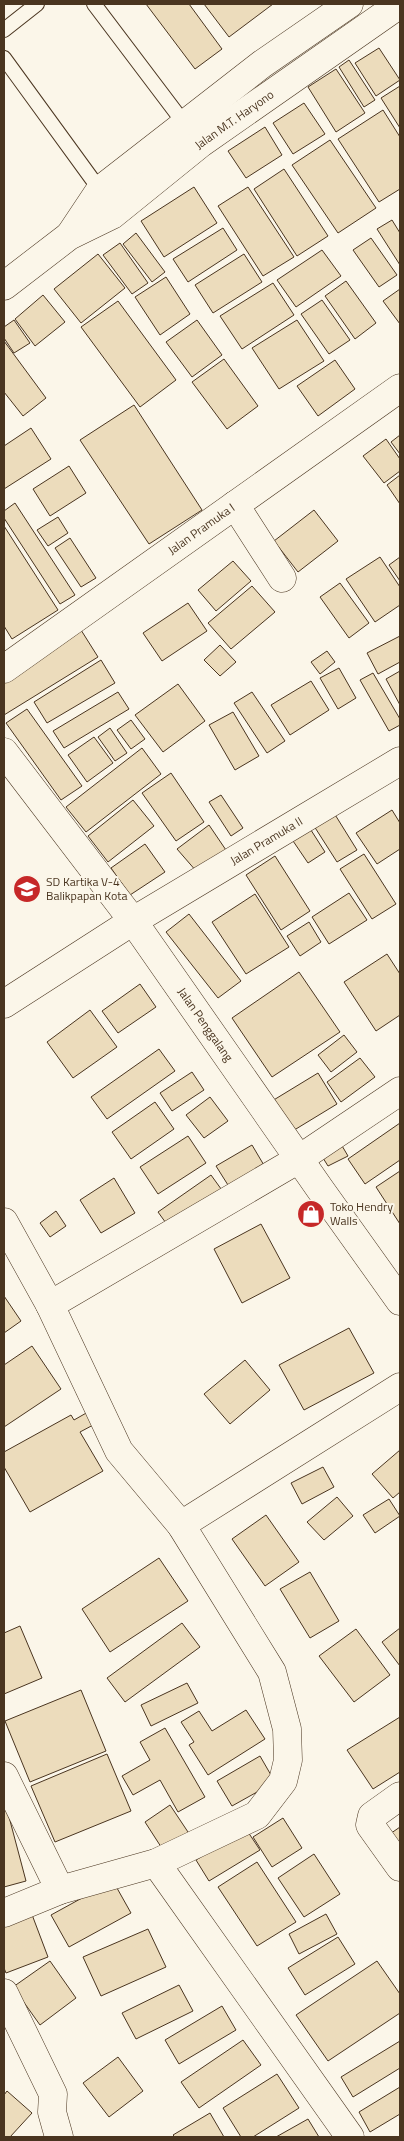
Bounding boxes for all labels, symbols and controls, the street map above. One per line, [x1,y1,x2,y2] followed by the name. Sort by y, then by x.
[190,85,278,154] street label: Jalan M.T. Haryono
[164,498,239,559] street label: Jalan Pramuka I
[226,812,306,870] street label: Jalan Pramuka II
[46,872,127,905] place label: SD Kartika V-4 Balikpapan Kota
[12,874,42,904] school or university icon: SD Kartika V-4 Balikpapan Kota
[173,983,238,1065] street label: Jalan Penggalang
[330,1197,393,1230] place label: Toko Hendry Walls
[296,1199,326,1229] shop icon: Toko Hendry Walls

